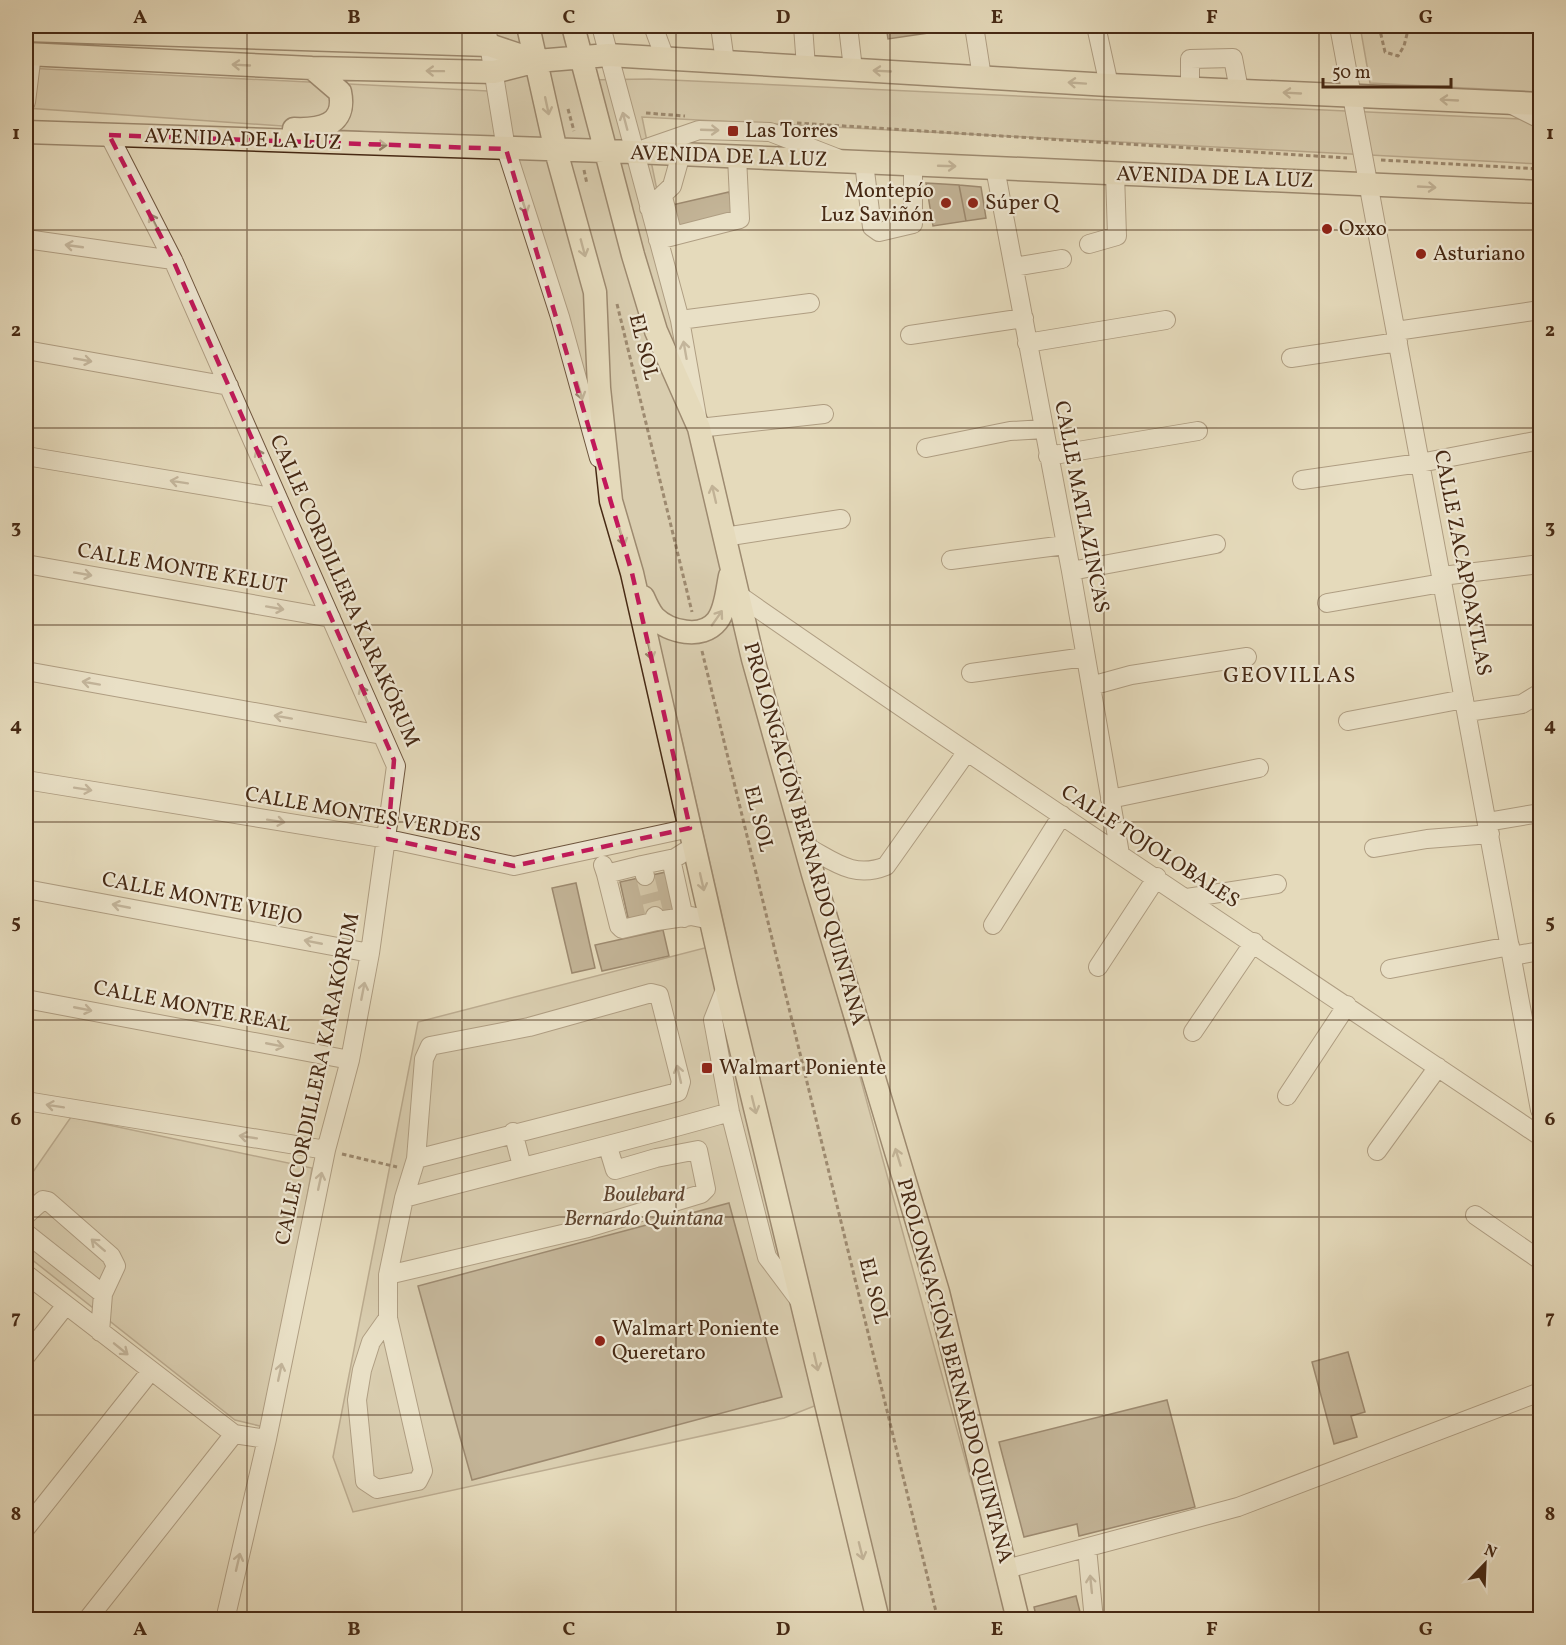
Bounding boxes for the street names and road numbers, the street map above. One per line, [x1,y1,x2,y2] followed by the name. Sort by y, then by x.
[144,122,342,158] street label: AVENIDA DE LA LUZ
[630,139,828,175] street label: AVENIDA DE LA LUZ
[1116,160,1314,196] street label: AVENIDA DE LA LUZ
[621,311,665,383] street label: EL SOL
[1046,398,1116,616] street label: CALLE MATLAZINCAS
[262,430,426,752] street label: CALLE CORDILLERA KARAKÓRUM
[1426,448,1498,678] street label: CALLE ZACAPOAXTLAS
[75,536,289,602] street label: CALLE MONTE KELUT
[735,639,873,1029] street label: PROLONGACIÓN BERNARDO QUINTANA
[1055,778,1245,916] street label: CALLE TOJOLOBALES
[243,780,483,850] street label: CALLE MONTES VERDES
[736,783,780,855] street label: EL SOL
[99,865,305,933] street label: CALLE MONTE VIEJO
[269,910,367,1248] street label: CALLE CORDILLERA KARAKÓRUM
[91,974,294,1040] street label: CALLE MONTE REAL
[889,1175,1019,1567] street label: PROLONGACIÓN BERNARDO QUINTANA
[851,1255,895,1327] street label: EL SOL

